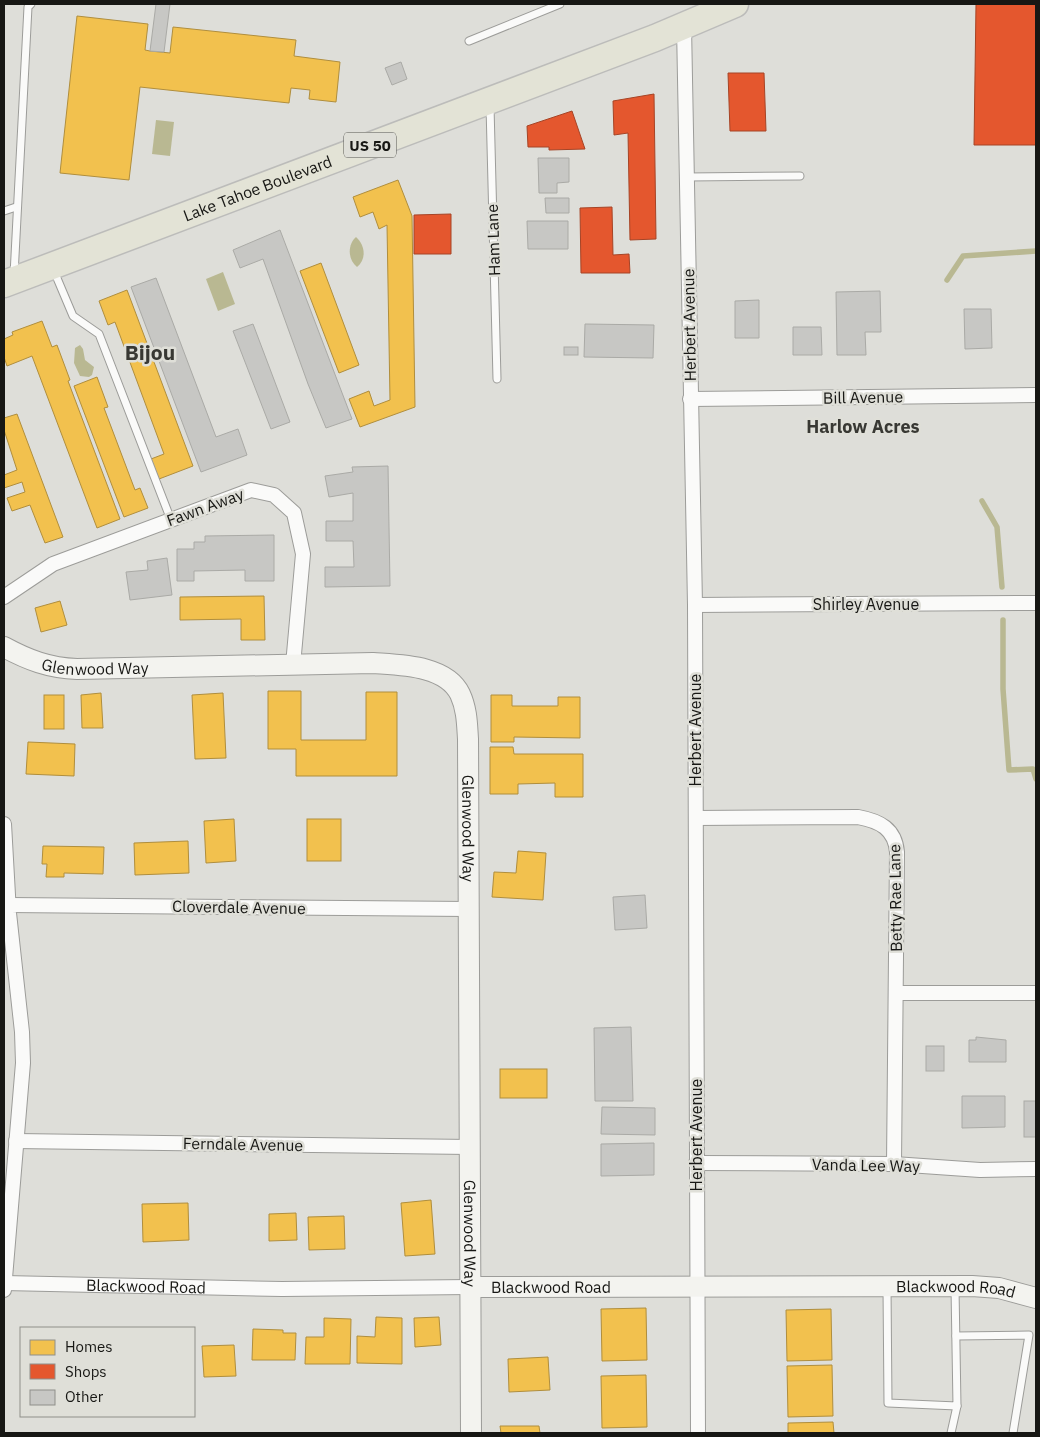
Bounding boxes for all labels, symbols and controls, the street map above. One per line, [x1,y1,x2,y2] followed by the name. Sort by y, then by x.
[344,132,396,158] road number: US 50
[180,151,335,225] street label: Lake Tahoe Boulevard
[482,203,504,276] street label: Ham Lane
[678,268,700,382] street label: Herbert Avenue
[125,338,175,366] district label: Bijou
[823,386,904,408] street label: Bill Avenue
[806,415,920,438] district label: Harlow Acres
[164,484,246,530] street label: Fawn Away
[813,594,919,614] street label: Shirley Avenue
[39,654,149,679] street label: Glenwood Way
[685,673,705,786] street label: Herbert Avenue
[458,775,479,882] street label: Glenwood Way
[884,844,906,952] street label: Betty Rae Lane
[172,896,306,918] street label: Cloverdale Avenue
[686,1078,706,1191] street label: Herbert Avenue
[183,1133,304,1155] street label: Ferndale Avenue
[812,1154,920,1176] street label: Vanda Lee Way
[460,1180,480,1287] street label: Glenwood Way
[86,1275,206,1297] street label: Blackwood Road
[896,1276,1018,1302] street label: Blackwood Road
[491,1277,611,1297] street label: Blackwood Road
[20,1327,195,1417] legend
[65,1337,113,1356] text: Homes
[65,1362,107,1381] text: Shops
[65,1387,104,1406] text: Other

